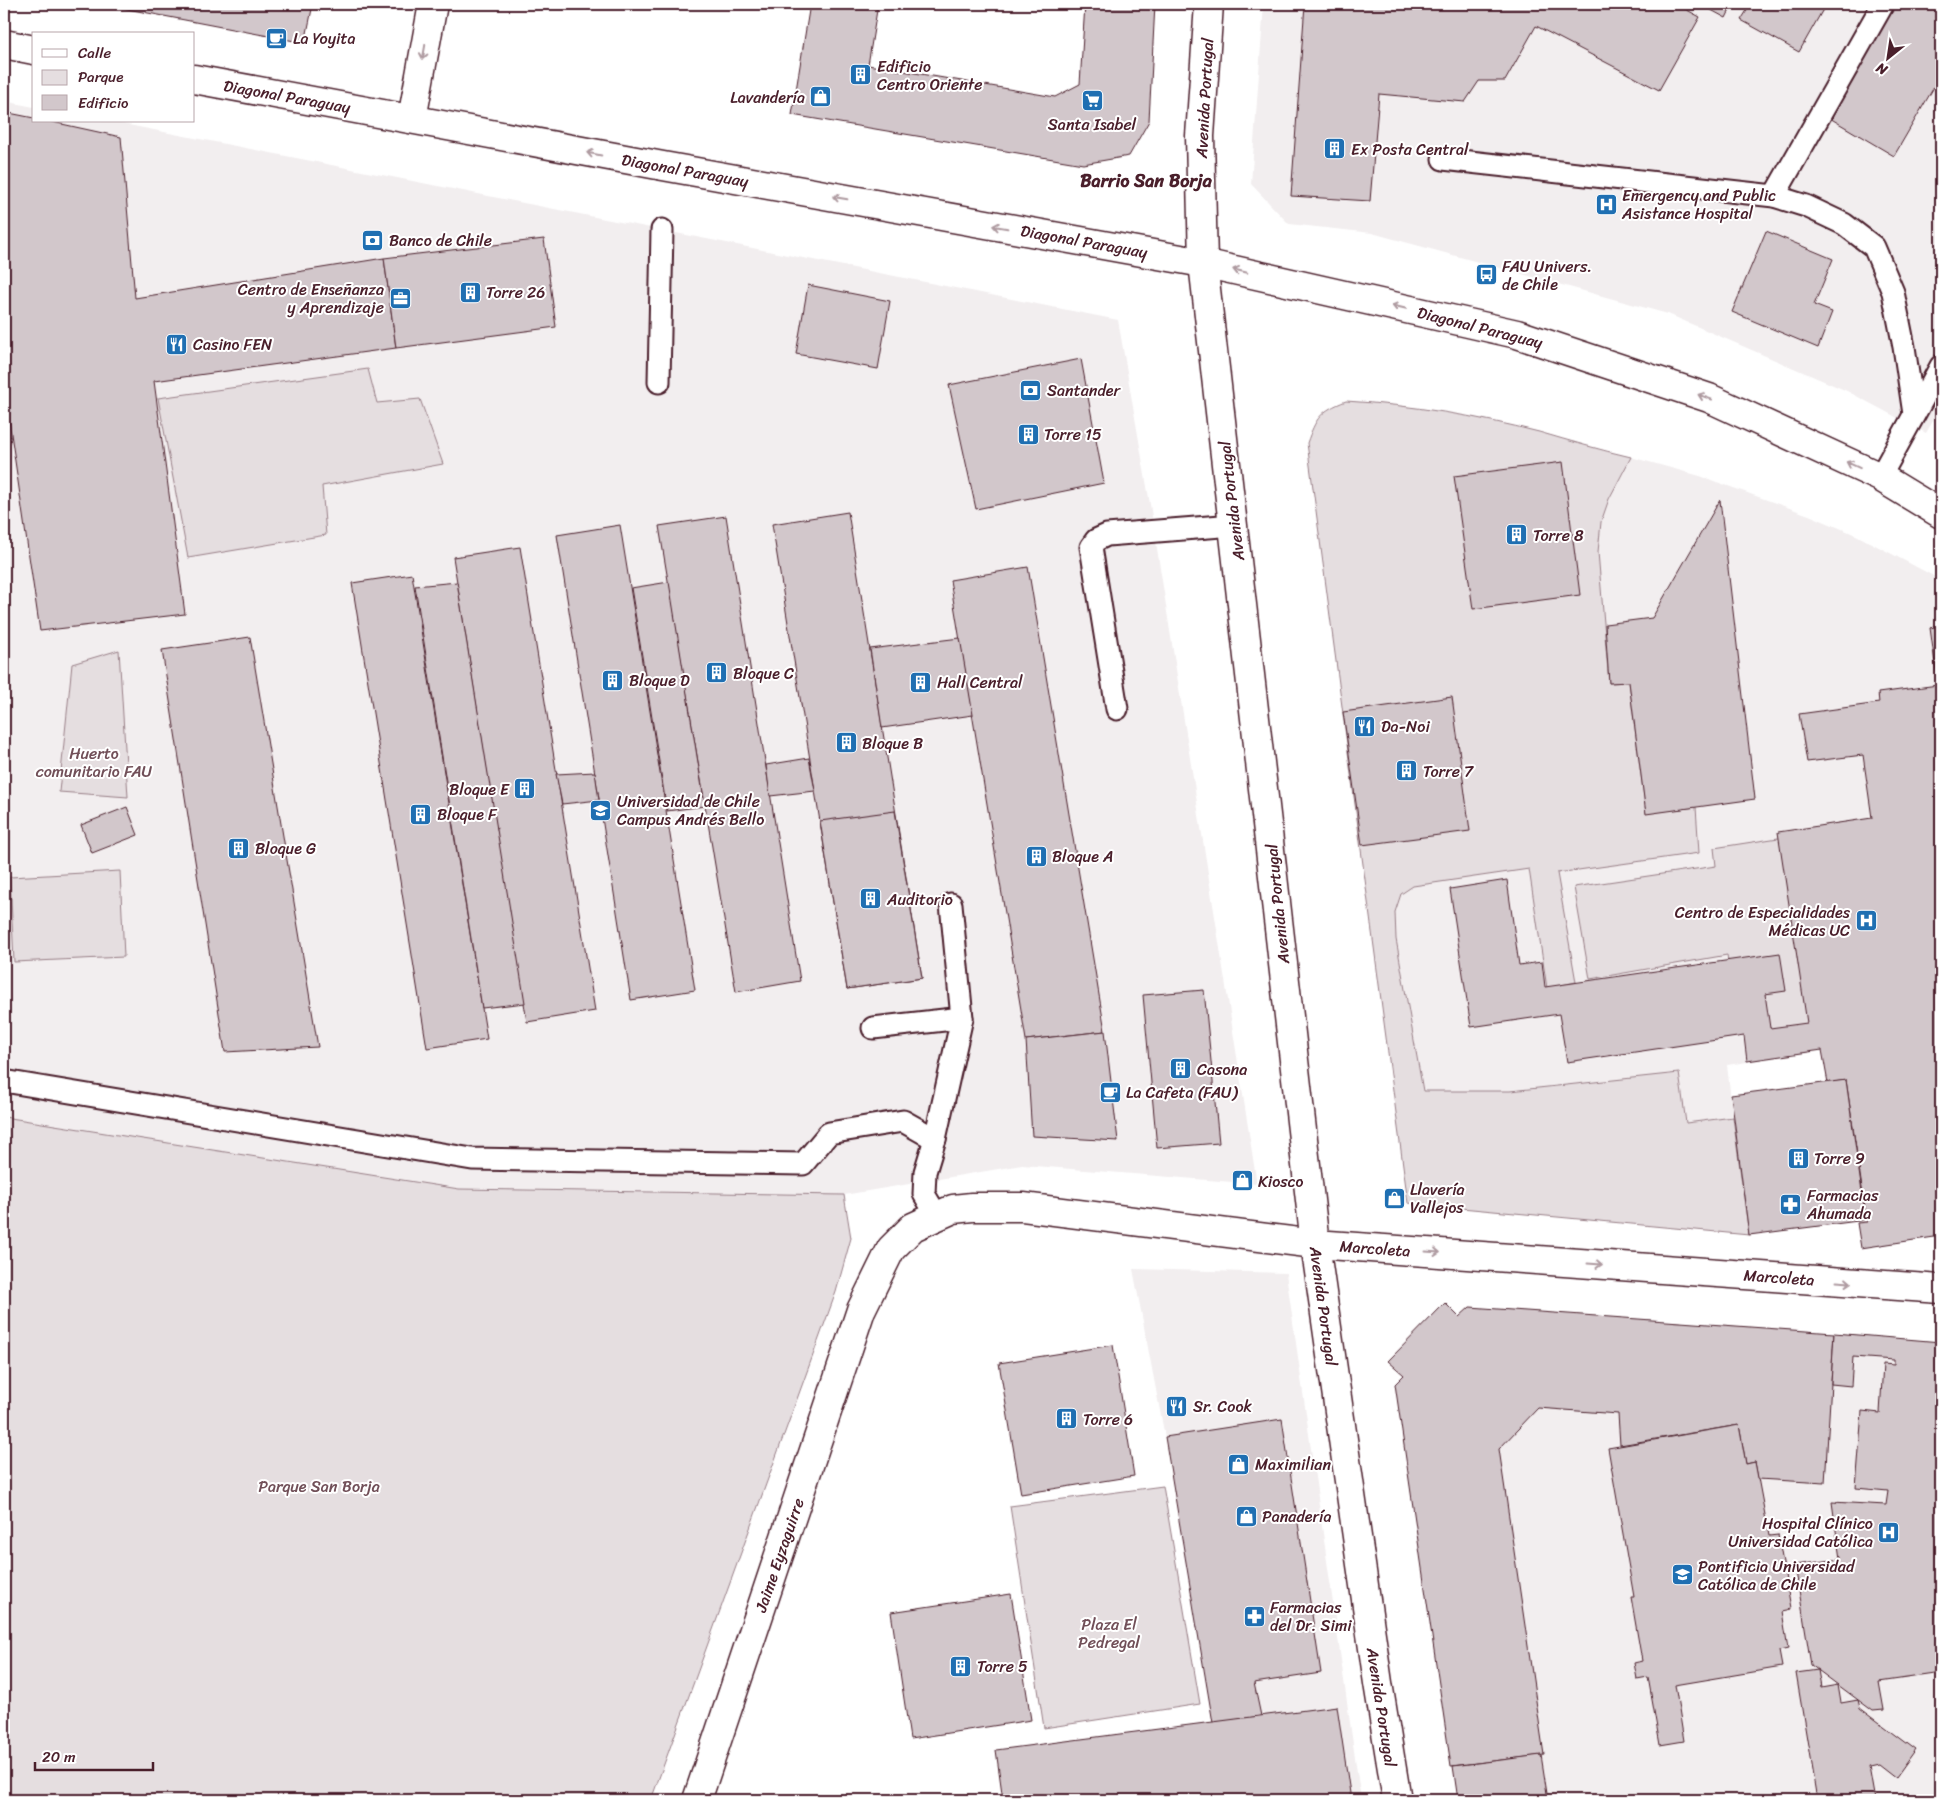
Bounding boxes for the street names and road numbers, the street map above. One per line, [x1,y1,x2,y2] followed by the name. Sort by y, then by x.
[1187,37,1222,160] street label: Avenida Portugal
[221,71,354,122] street label: Diagonal Paraguay
[619,145,752,196] street label: Diagonal Paraguay
[1018,216,1151,267] street label: Diagonal Paraguay
[1414,298,1547,357] street label: Diagonal Paraguay
[1210,439,1253,563] street label: Avenida Portugal
[1257,842,1298,966] street label: Avenida Portugal
[1339,1232,1411,1265] street label: Marcoleta
[1301,1243,1346,1368] street label: Avenida Portugal
[1743,1261,1815,1294] street label: Marcoleta
[746,1494,813,1617] street label: Jaime Eyzaguirre
[1358,1644,1405,1769] street label: Avenida Portugal

